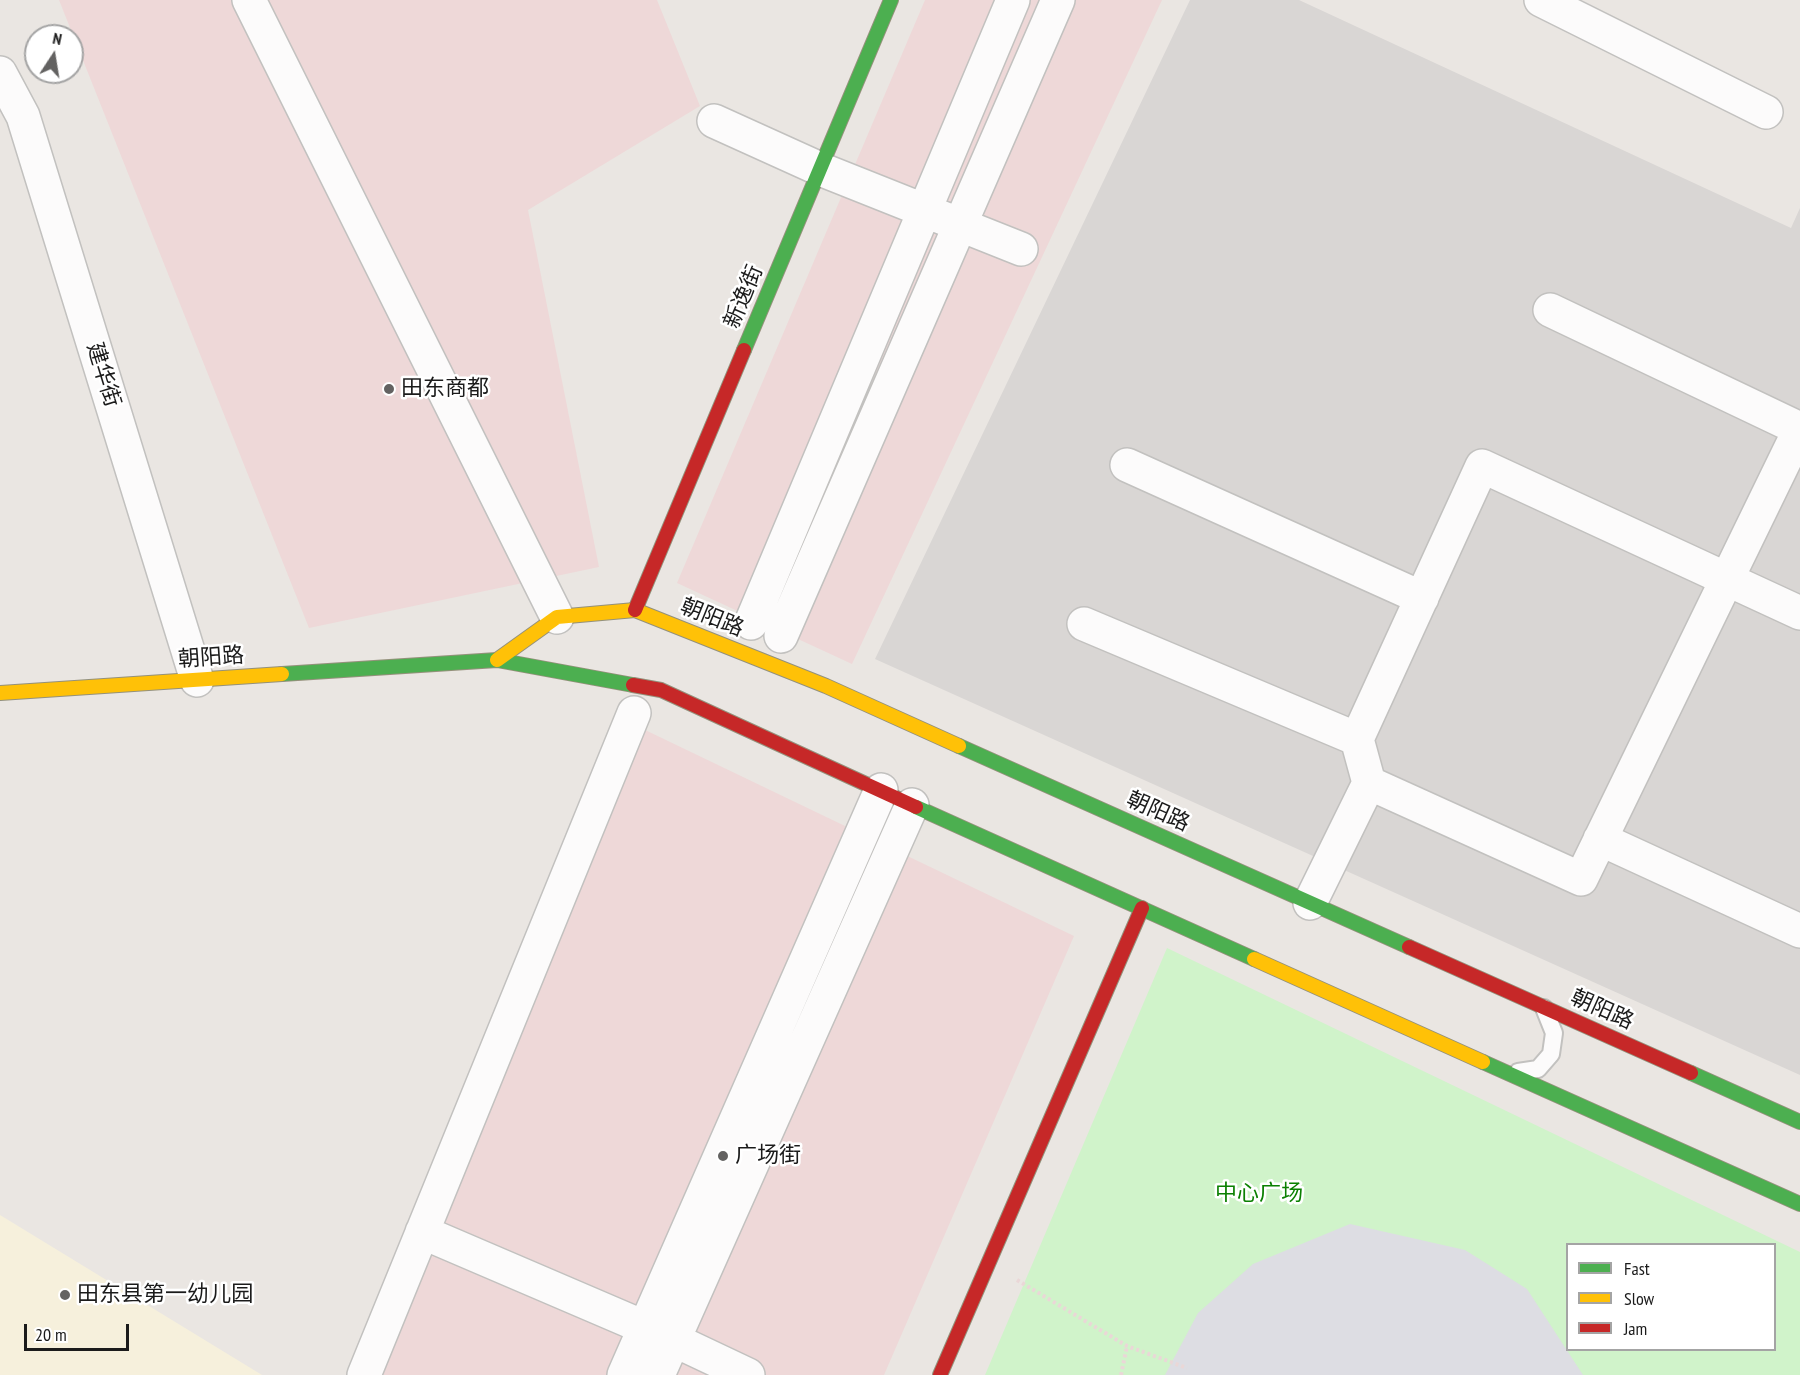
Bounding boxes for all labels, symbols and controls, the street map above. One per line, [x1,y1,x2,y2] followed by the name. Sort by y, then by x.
[24,24,84,84] north arrow
[51,28,64,49] text: N
[719,261,769,333] street label: 新逸街
[81,340,125,410] street label: 建华街
[401,376,489,402] place label: 田东商都
[382,382,396,396] marker: 田东商都
[676,593,748,643] street label: 朝阳路
[177,643,245,673] street label: 朝阳路
[1122,787,1194,837] street label: 朝阳路
[1566,985,1638,1035] street label: 朝阳路
[735,1143,801,1169] place label: 广场街
[716,1149,730,1163] marker: 广场街
[1215,1181,1303,1207] park label: 中心广场
[1566,1243,1776,1351] legend
[1624,1257,1650,1280] text: Fast
[77,1282,253,1308] place label: 田东县第一幼儿园
[1624,1287,1654,1310] text: Slow
[58,1288,72,1302] marker: 田东县第一幼儿园
[27,1312,132,1350] scale bar
[1624,1317,1647,1340] text: Jam
[35,1323,67,1346] text: 20 m

